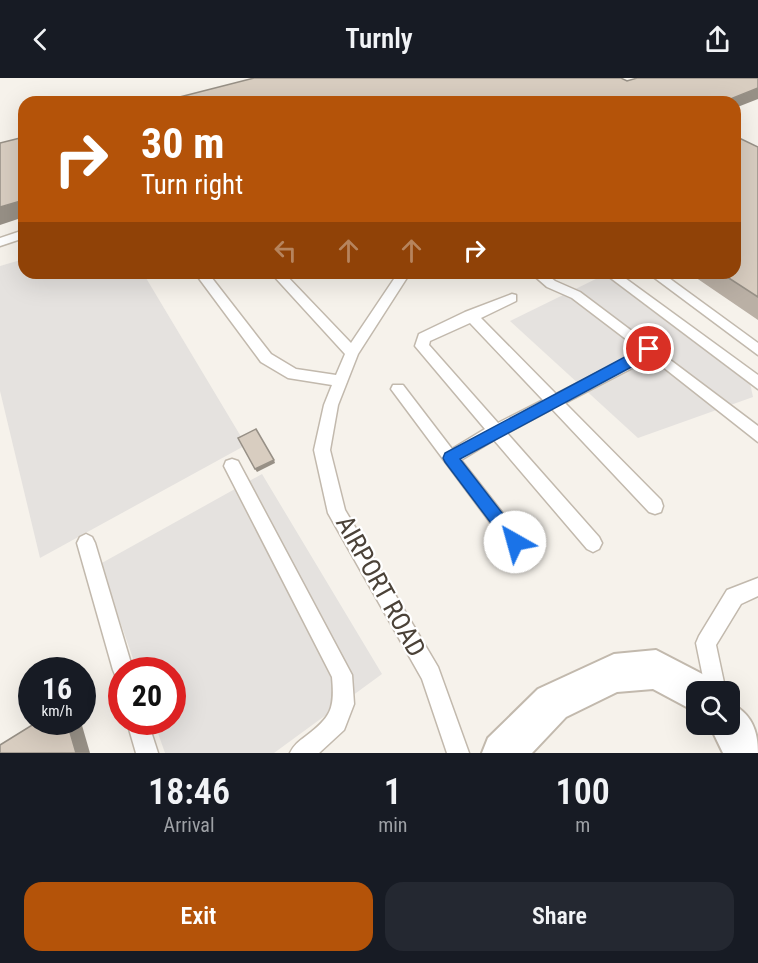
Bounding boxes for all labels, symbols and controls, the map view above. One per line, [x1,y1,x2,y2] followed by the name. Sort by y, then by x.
[24,23,57,56] icon: back
[345,23,413,55] text: Turnly
[701,23,734,56] icon: share
[141,119,224,168] text: 30 m
[42,120,120,198] icon: right
[141,169,243,201] text: Turn right
[269,234,302,267] icon: left
[332,234,365,267] icon: ahead
[395,234,428,267] icon: ahead
[458,234,491,267] icon: right
[623,323,674,374] pin
[632,332,665,365] icon: arrive
[330,510,432,662] street label: AIRPORT ROAD
[483,510,547,574] position arrow
[108,657,186,735] speed limit sign: 20
[42,671,72,706] text: 16
[686,681,740,735] map controls
[686,681,740,735] button: search
[42,702,72,720] text: km/h
[148,771,230,813] text: 18:46
[384,771,402,813] text: 1
[556,771,610,813] text: 100
[164,813,215,837] text: Arrival
[378,813,407,837] text: min
[575,813,590,837] text: m
[24,882,373,951] button: Exit
[385,882,734,951] button: Share

